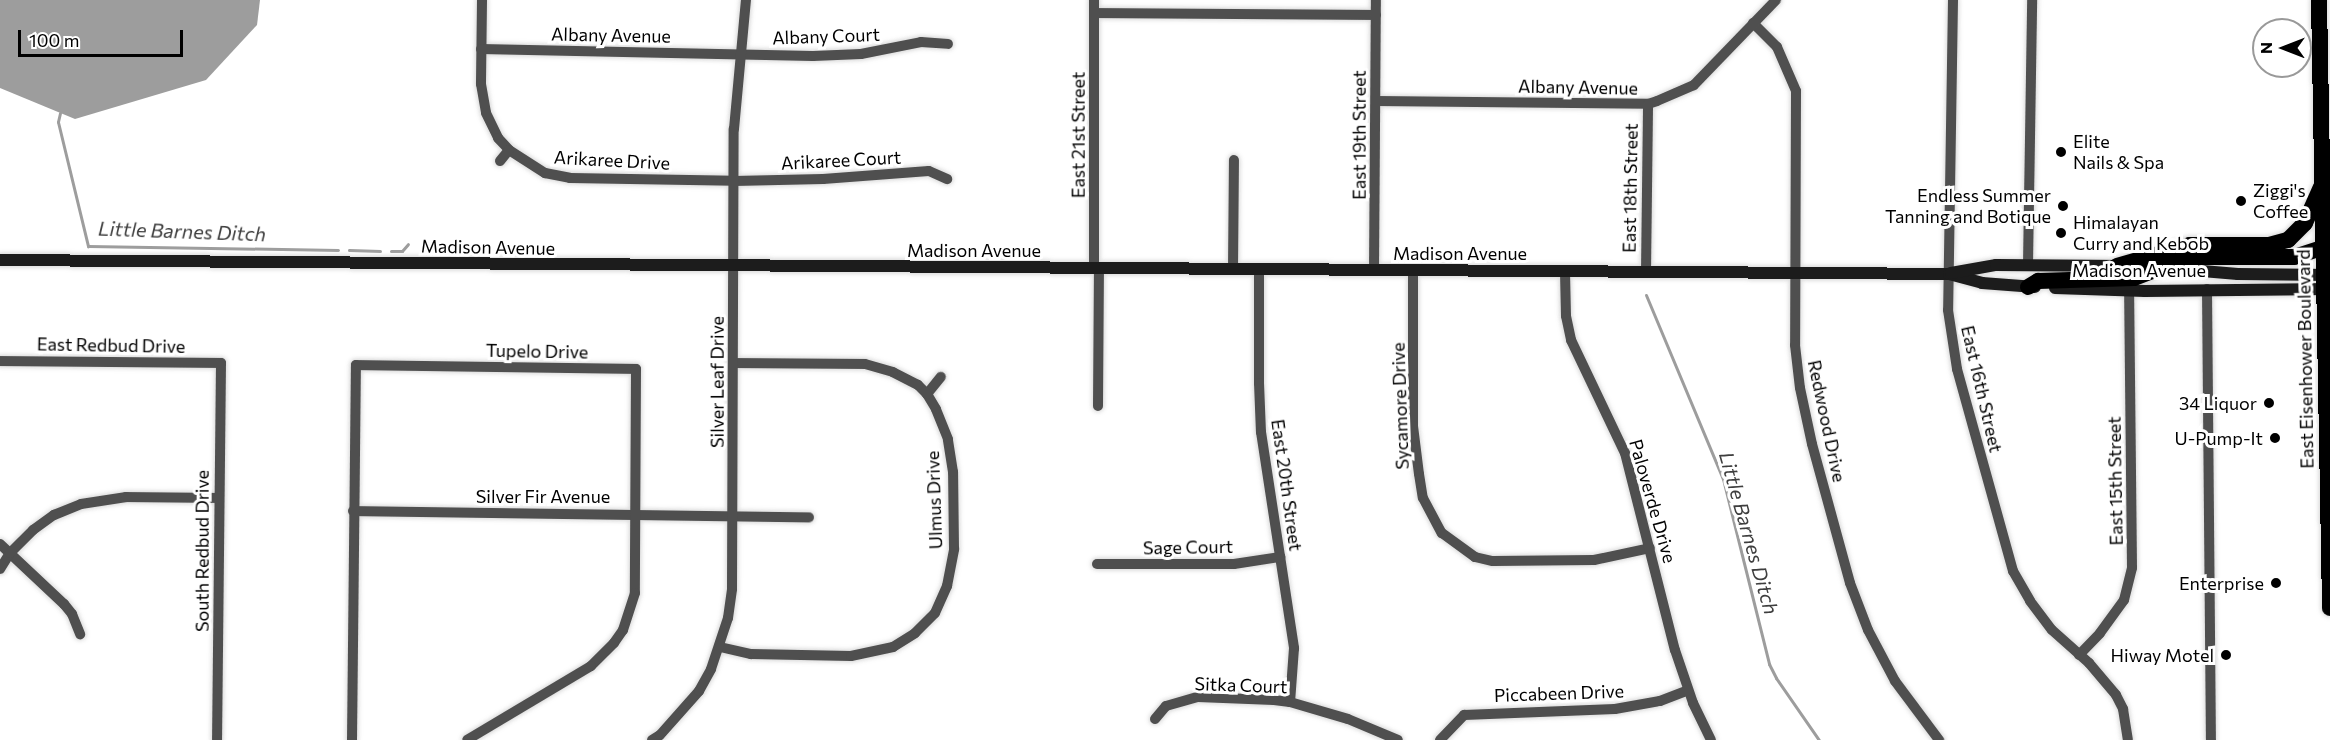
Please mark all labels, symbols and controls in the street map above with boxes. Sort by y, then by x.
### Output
scale bar [21,18,186,56]
north arrow [2252,18,2312,78]
street label: Albany Avenue [551,23,671,47]
street label: Albany Court [772,23,880,49]
text: 100 m [29,29,79,51]
text: N [2256,42,2275,54]
street label: East 19th Street [1348,70,1370,200]
street label: East 21st Street [1067,72,1089,198]
street label: Albany Avenue [1518,75,1638,99]
street label: East 18th Street [1618,123,1642,253]
place label: Elite Nails & Spa [2073,131,2164,174]
marker: Elite Nails & Spa [2054,145,2068,159]
street label: Arikaree Drive [553,146,671,174]
street label: Arikaree Court [780,146,902,174]
place label: Ziggi's Coffee [2253,180,2308,222]
place label: Endless Summer Tanning and Botique [1885,185,2051,228]
marker: Ziggi's Coffee [2234,194,2248,208]
marker: Endless Summer Tanning and Botique [2056,199,2070,213]
place label: Himalayan Curry and Kebob [2073,212,2209,254]
water label: Little Barnes Ditch [98,216,266,246]
marker: Himalayan Curry and Kebob [2054,226,2068,240]
street label: Madison Avenue [421,235,555,259]
street label: Madison Avenue [907,239,1041,261]
street label: Madison Avenue [1393,242,1527,264]
street label: East Eisenhower Boulevard [2292,249,2318,469]
street label: Madison Avenue [2072,259,2206,281]
street label: Silver Leaf Drive [706,316,728,448]
street label: East 16th Street [1957,323,2007,455]
street label: East Redbud Drive [37,333,185,357]
street label: Tupelo Drive [486,339,588,363]
street label: Sycamore Drive [1387,342,1413,470]
street label: Redwood Drive [1804,358,1850,484]
place label: 34 Liquor [2179,392,2257,414]
marker: 34 Liquor [2262,396,2276,410]
street label: East 15th Street [2103,416,2127,546]
street label: East 20th Street [1267,418,1307,552]
place label: U-Pump-It [2175,427,2263,449]
marker: U-Pump-It [2268,431,2282,445]
street label: Paloverde Drive [1625,437,1681,565]
water label: Little Barnes Ditch [1714,449,1784,617]
street label: Ulmus Drive [921,450,947,550]
street label: South Redbud Drive [191,470,213,632]
street label: Silver Fir Avenue [476,485,610,507]
street label: Sage Court [1143,535,1233,559]
place label: Enterprise [2179,572,2264,594]
marker: Enterprise [2269,576,2283,590]
place label: Hiway Motel [2111,644,2214,666]
marker: Hiway Motel [2219,648,2233,662]
street label: Sitka Court [1194,673,1288,697]
street label: Piccabeen Drive [1494,680,1624,706]

